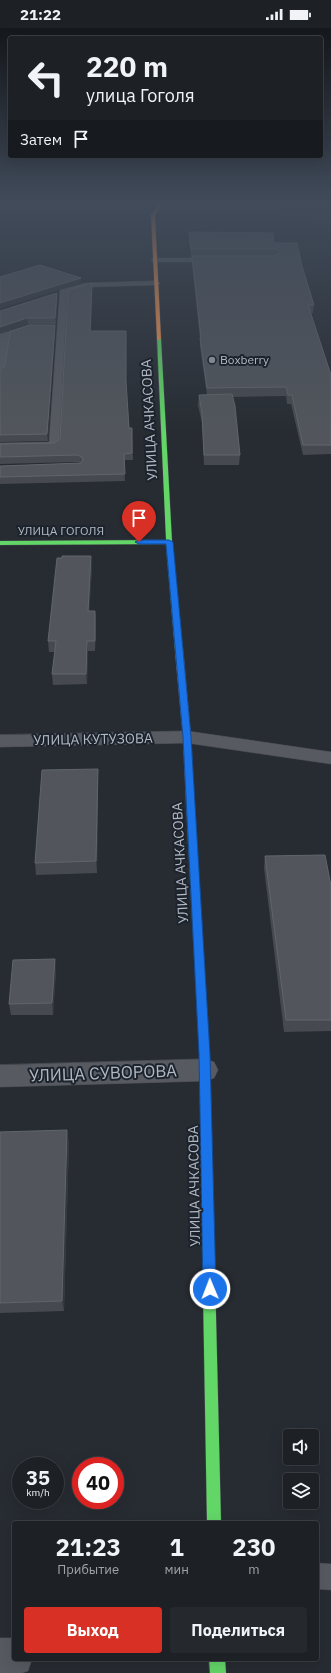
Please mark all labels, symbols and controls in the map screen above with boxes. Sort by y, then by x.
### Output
text: 21:22 [20,5,61,24]
text: 220 m [86,48,168,85]
icon: left [20,52,72,104]
text: улица Гоголя [86,84,195,107]
icon: arrive [70,128,92,150]
text: Затем [20,130,62,149]
place label: Boxberry [220,352,269,367]
marker: Boxberry [207,355,217,365]
street label: УЛИЦА АЧКАСОВА [137,359,161,481]
pin [122,501,156,542]
icon: arrive [128,507,150,529]
street label: УЛИЦА ГОГОЛЯ [18,523,104,538]
street label: УЛИЦА КУТУЗОВА [33,729,153,749]
street label: УЛИЦА АЧКАСОВА [168,802,192,924]
street label: УЛИЦА СУВОРОВА [29,1059,178,1087]
street label: УЛИЦА АЧКАСОВА [184,1125,204,1247]
position arrow [189,1268,231,1310]
map controls [283,1429,319,1509]
button: sound [283,1429,319,1465]
speed limit sign: 40 [72,1457,124,1509]
text: 35 [26,1464,50,1491]
button: layers [283,1473,319,1509]
text: km/h [26,1486,50,1499]
text: 21:23 [55,1531,121,1563]
text: 1 [169,1531,184,1563]
text: 230 [232,1531,275,1563]
text: Прибытие [57,1561,119,1578]
text: мин [164,1561,189,1578]
text: m [248,1561,260,1578]
button: Выход [24,1607,162,1653]
button: Поделиться [170,1607,307,1653]

